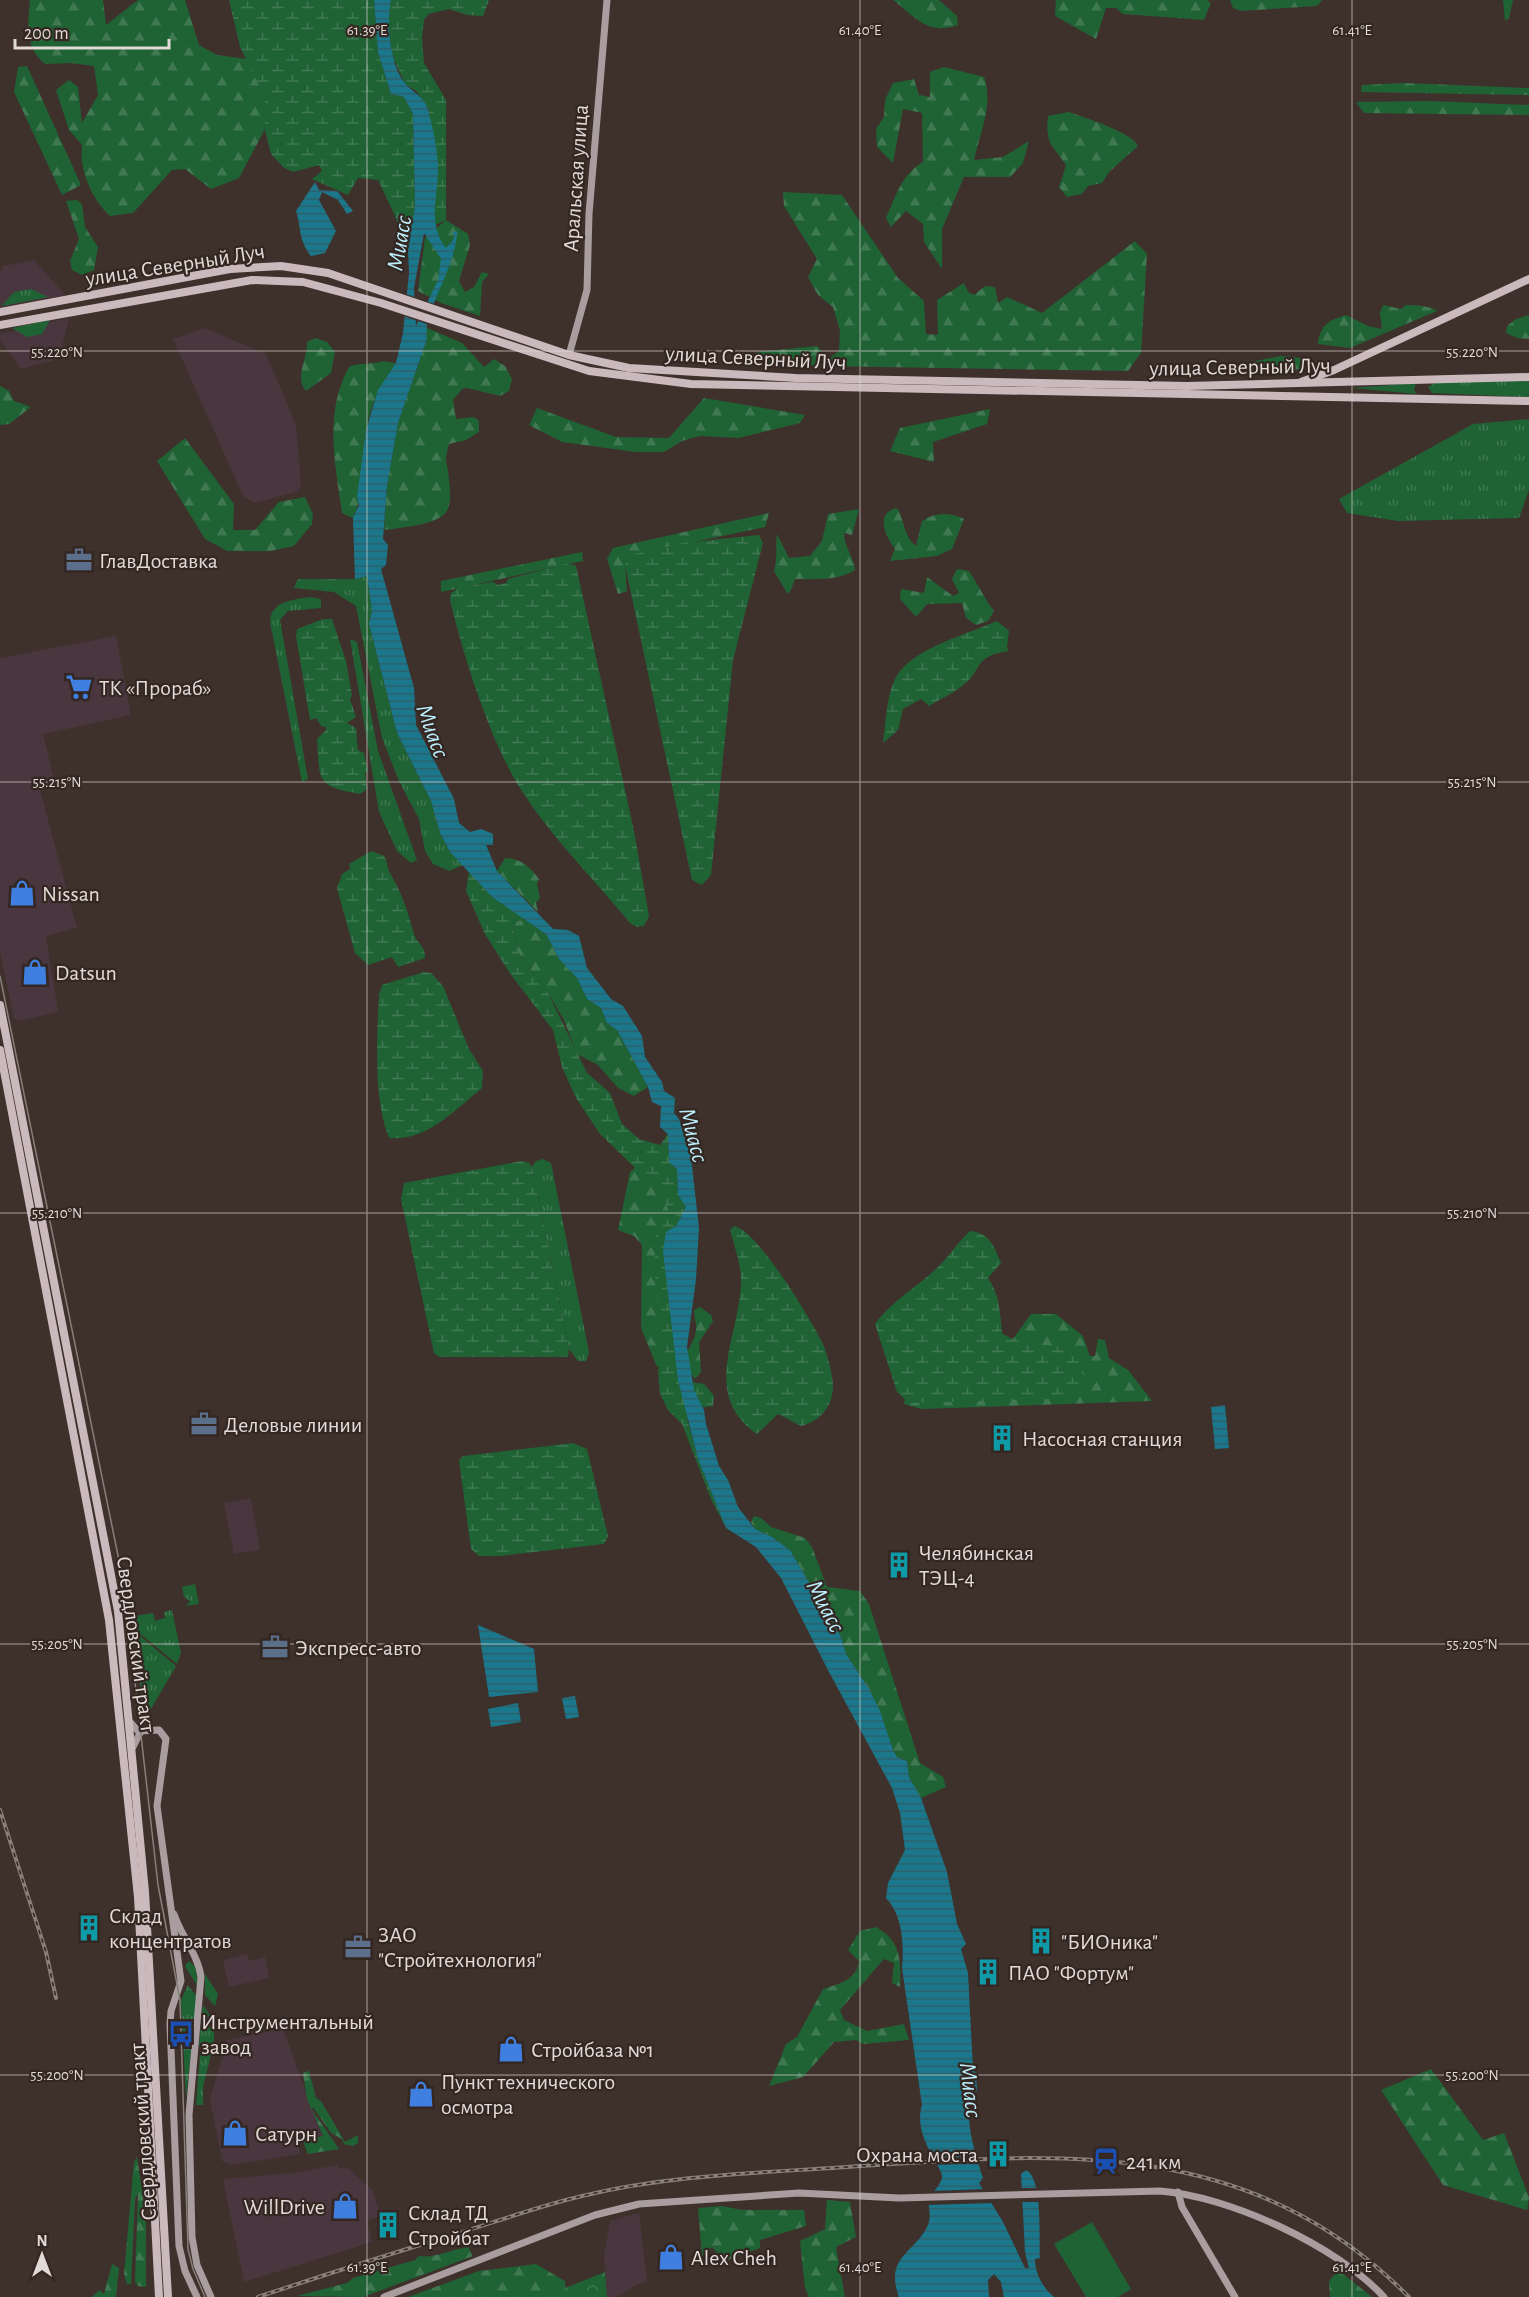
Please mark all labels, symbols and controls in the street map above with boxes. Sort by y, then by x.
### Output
scale bar [15,12,170,50]
text: 61.39°E [347,23,387,38]
text: 61.40°E [839,23,881,38]
text: 61.41°E [1332,23,1372,38]
text: 200 m [24,25,69,43]
street label: Аральская улица [560,104,592,252]
water label: Миасс [383,213,417,273]
street label: улица Северный Луч [83,240,267,290]
street label: улица Северный Луч [664,342,847,374]
text: 55.220°N [31,345,83,360]
text: 55.220°N [1446,345,1498,360]
street label: улица Северный Луч [1148,354,1331,380]
office icon: ГлавДоставка [64,545,94,575]
place label: ГлавДоставка [99,550,218,572]
supermarket icon: ТК «Прораб» [64,672,94,702]
place label: ТК «Прораб» [99,677,212,699]
water label: Миасс [411,701,453,762]
text: 55.215°N [33,775,81,790]
text: 55.215°N [1448,775,1496,790]
shop icon: Nissan [7,878,37,908]
place label: Nissan [42,883,100,905]
shop icon: Datsun [20,957,50,987]
place label: Datsun [55,962,117,984]
water label: Миасс [674,1105,712,1166]
text: 55.210°N [32,1206,82,1221]
text: 55.210°N [1447,1206,1497,1221]
office icon: Деловые линии [189,1409,219,1439]
place label: Деловые линии [224,1414,362,1436]
building icon: Насосная станция [987,1423,1017,1453]
place label: Насосная станция [1022,1428,1183,1450]
place label: Челябинская ТЭЦ-4 [919,1542,1034,1589]
building icon: Челябинская ТЭЦ-4 [884,1550,914,1580]
street label: Свердловский тракт [113,1555,159,1735]
water label: Миасс [801,1576,849,1637]
office icon: Экспресс-авто [260,1632,290,1662]
text: 55.205°N [31,1637,83,1652]
place label: Экспресс-авто [295,1637,421,1659]
text: 55.205°N [1446,1637,1498,1652]
place label: Склад концентратов [109,1905,231,1952]
building icon: Склад концентратов [74,1913,104,1943]
place label: ЗАО "Стройтехнология" [378,1924,542,1971]
building icon: "БИОника" [1026,1926,1056,1956]
place label: "БИОника" [1061,1931,1158,1953]
office icon: ЗАО "Стройтехнология" [343,1932,373,1962]
building icon: ПАО "Фортум" [973,1957,1003,1987]
place label: ПАО "Фортум" [1008,1962,1134,1984]
place label: Инструментальный завод [201,2011,374,2058]
bus stop icon: Инструментальный завод [166,2019,196,2049]
shop icon: Стройбаза №1 [496,2034,526,2064]
place label: Стройбаза №1 [531,2039,654,2061]
street label: Свердловский тракт [126,2041,160,2221]
water label: Миасс [955,2061,985,2120]
text: 55.200°N [30,2068,84,2083]
text: 55.200°N [1445,2068,1499,2083]
place label: Пункт технического осмотра [441,2071,615,2118]
shop icon: Пункт технического осмотра [406,2079,436,2109]
shop icon: Сатурн [220,2118,250,2148]
place label: Сатурн [255,2123,317,2145]
building icon: Охрана моста [983,2139,1013,2169]
place label: Охрана моста [856,2144,978,2166]
station icon: 241 км [1091,2146,1121,2176]
place label: 241 км [1126,2151,1181,2173]
shop icon: WillDrive [330,2191,360,2221]
place label: WillDrive [243,2196,325,2218]
place label: Склад ТД Стройбат [408,2202,491,2249]
building icon: Склад ТД Стройбат [373,2210,403,2240]
north arrow [12,2225,72,2285]
text: N [36,2233,48,2249]
shop icon: Alex Cheh [656,2242,686,2272]
place label: Alex Cheh [691,2247,777,2269]
text: 61.39°E [347,2260,387,2275]
text: 61.40°E [839,2260,881,2275]
text: 61.41°E [1332,2260,1372,2275]

